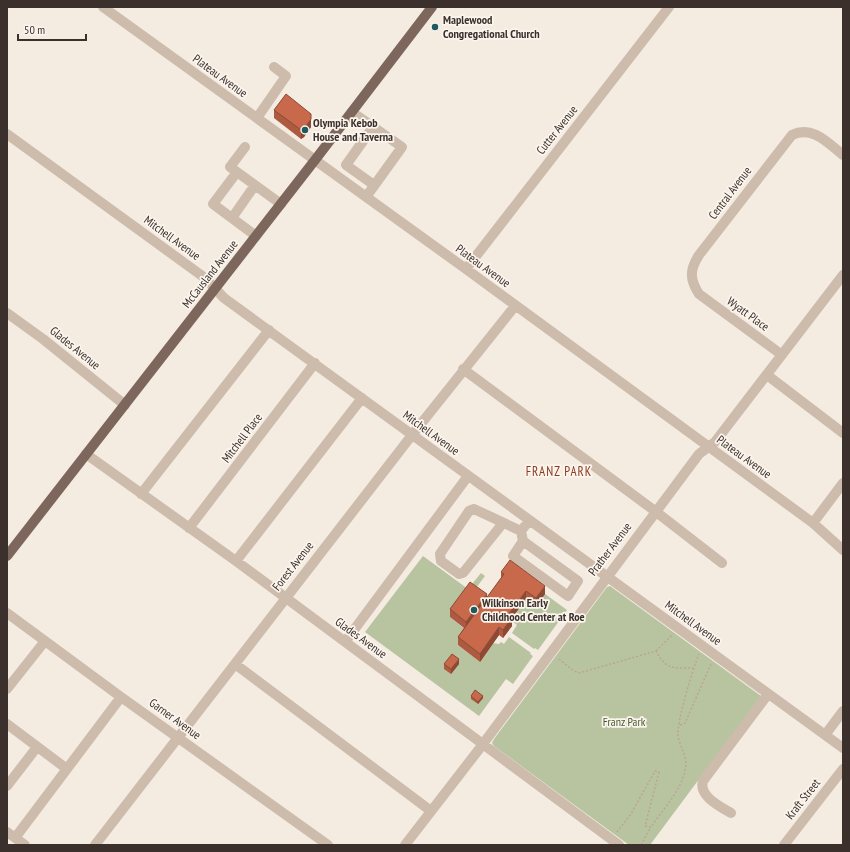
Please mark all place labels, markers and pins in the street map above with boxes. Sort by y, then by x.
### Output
place label: Maplewood Congregational Church [443,12,540,41]
marker: Maplewood Congregational Church [430,22,440,32]
place label: Olympia Kebob House and Taverna [313,115,393,144]
marker: Olympia Kebob House and Taverna [300,125,310,135]
place label: Wilkinson Early Childhood Center at Roe [481,595,585,624]
marker: Wilkinson Early Childhood Center at Roe [469,605,479,615]

